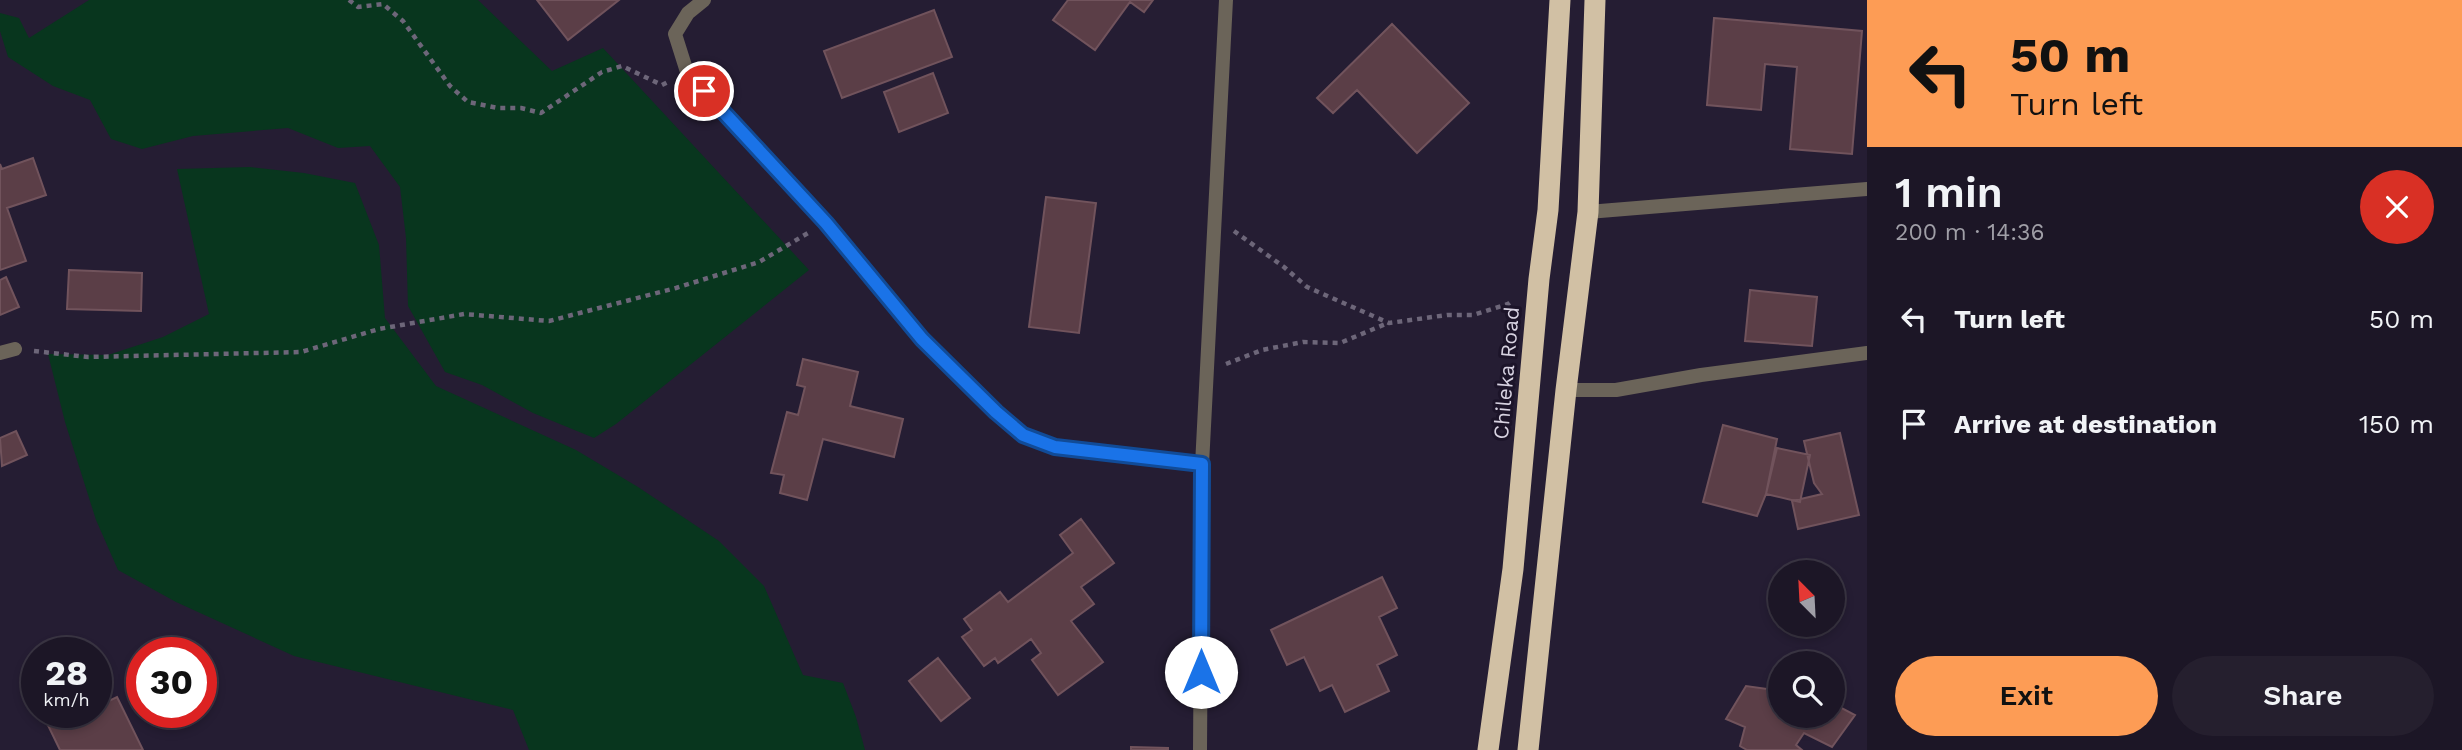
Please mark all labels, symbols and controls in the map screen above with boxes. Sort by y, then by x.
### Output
text: 50 m [2010,26,2130,84]
icon: left [1895,28,1986,119]
pin [674,61,734,121]
icon: arrive [685,72,723,110]
text: Turn left [2010,85,2143,123]
text: 1 min [1895,168,2003,217]
button: close [2360,170,2434,244]
text: 200 m · 14:36 [1895,219,2044,246]
icon: left [1895,300,1933,338]
text: Turn left [1954,304,2065,334]
text: 50 m [2369,304,2434,334]
street label: Chileka Road [1488,306,1524,440]
icon: arrive [1895,405,1933,443]
text: Arrive at destination [1954,409,2217,439]
text: 150 m [2359,409,2434,439]
north arrow [1768,560,1844,637]
map controls [1768,560,1845,728]
position arrow [1164,635,1238,709]
speed limit sign: 30 [126,637,217,728]
button: search [1768,651,1845,728]
text: 28 [45,652,88,694]
button: Exit [1895,656,2158,736]
button: Share [2172,656,2434,736]
text: km/h [43,689,90,710]

